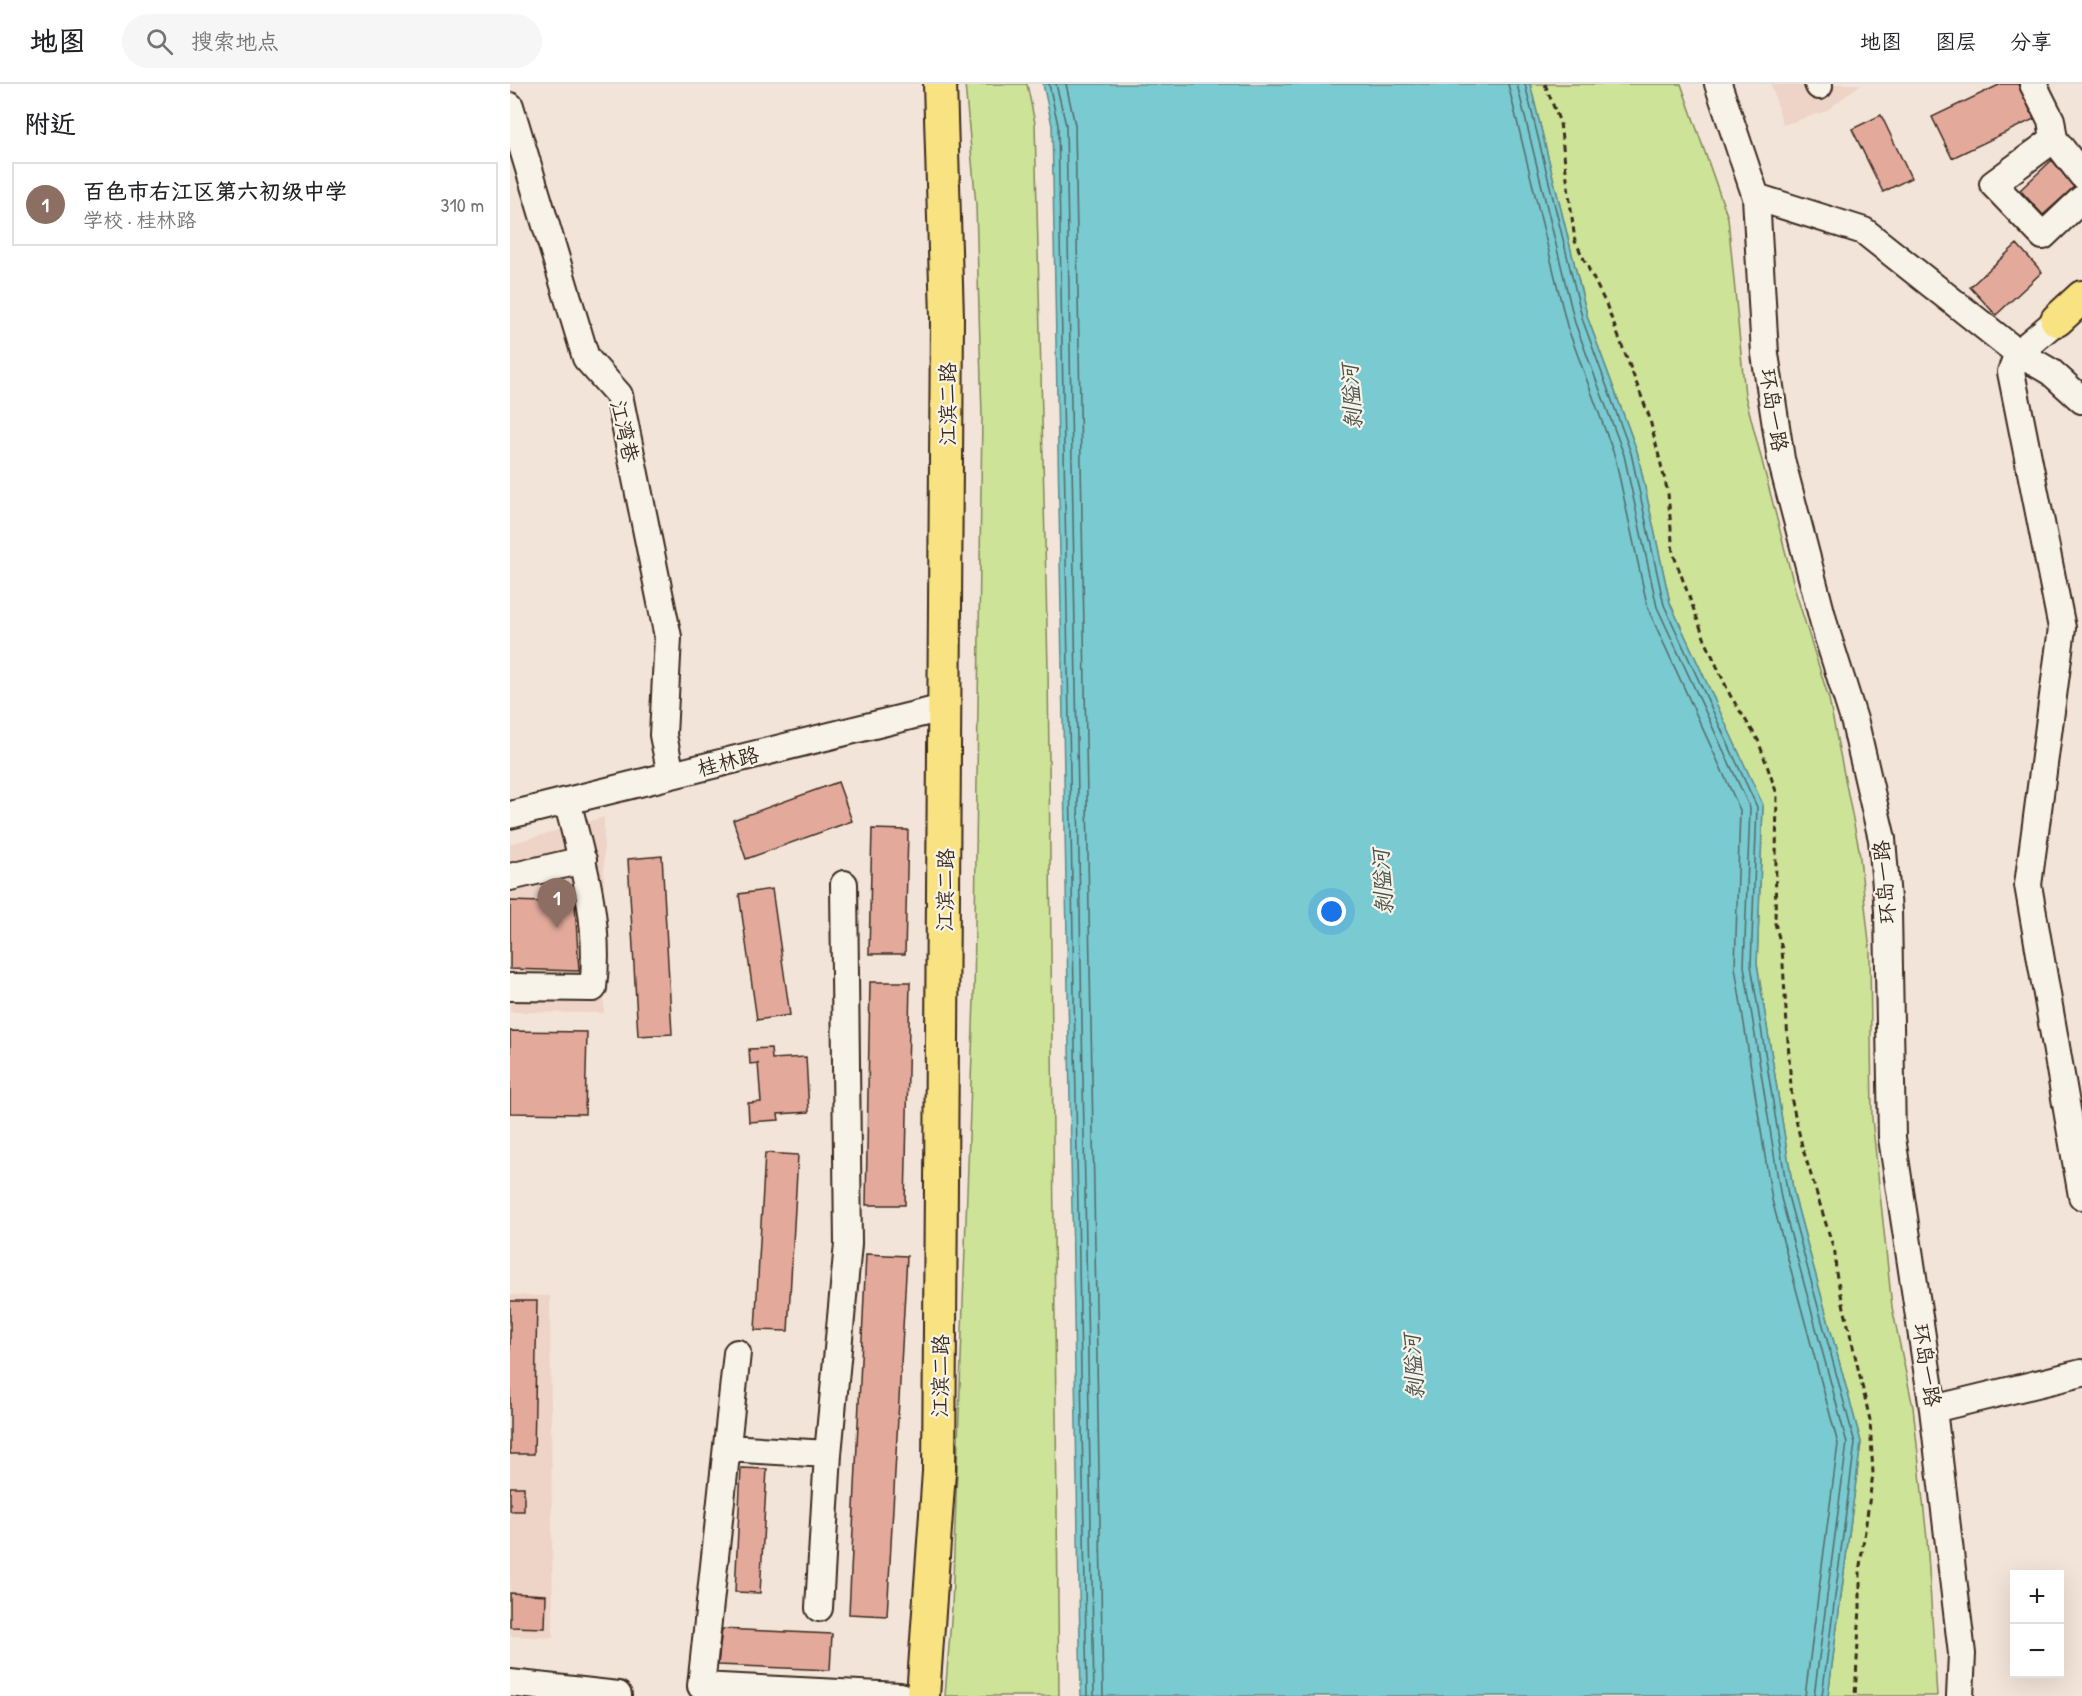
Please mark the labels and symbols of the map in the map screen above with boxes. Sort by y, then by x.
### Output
water label: 剥隘河 [1334,360,1368,431]
street label: 江滨二路 [933,362,962,446]
street label: 环岛一路 [1753,366,1795,454]
street label: 江湾巷 [604,397,646,465]
street label: 桂林路 [694,739,762,783]
street label: 环岛一路 [1866,839,1902,925]
water label: 剥隘河 [1365,845,1399,916]
street label: 江滨二路 [930,848,960,932]
pin: 1 [538,878,576,928]
your location [1317,897,1346,926]
street label: 环岛一路 [1906,1321,1948,1409]
water label: 剥隘河 [1396,1330,1430,1401]
street label: 江滨二路 [925,1334,955,1418]

